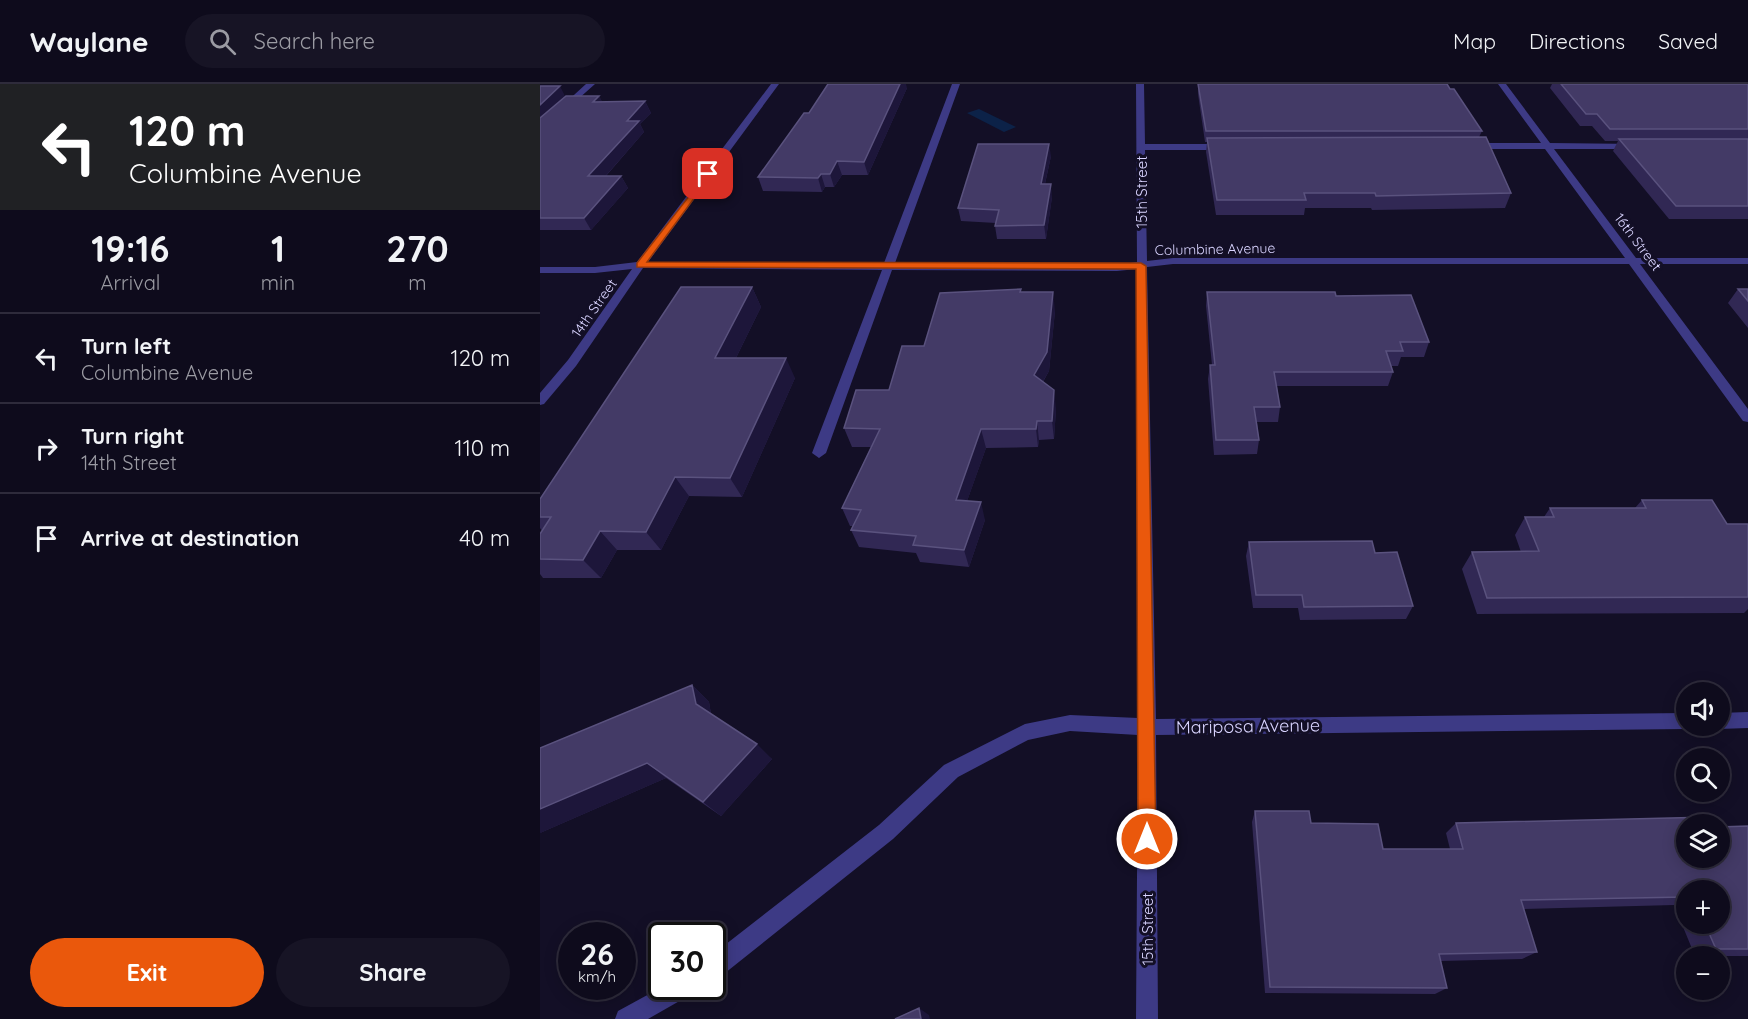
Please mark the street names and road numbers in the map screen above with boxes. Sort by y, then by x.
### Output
street label: 15th Street [1132,156,1151,228]
street label: 16th Street [1611,210,1666,275]
street label: Columbine Avenue [1155,239,1276,259]
street label: 14th Street [567,275,621,341]
street label: Mariposa Avenue [1176,713,1320,739]
street label: 15th Street [1138,893,1157,965]

